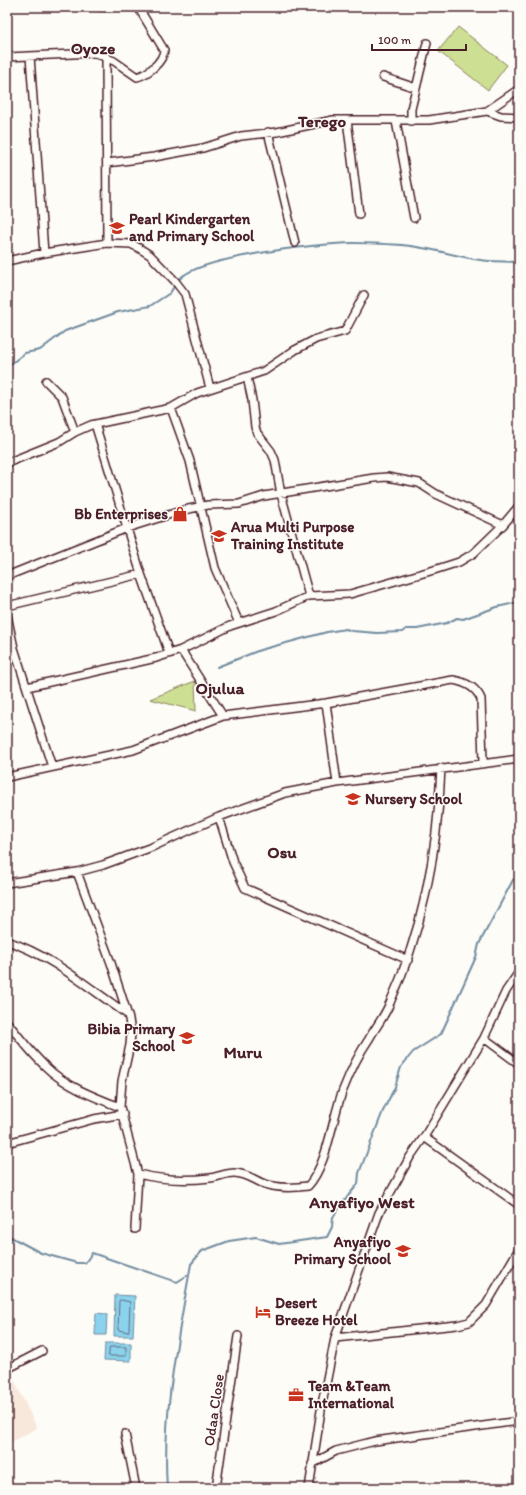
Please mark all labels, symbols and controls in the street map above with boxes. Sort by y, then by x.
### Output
scale bar [372,26,466,52]
text: 100 m [378,33,411,47]
district label: Oyoze [71,38,115,59]
district label: Terego [297,111,346,132]
place label: Pearl Kindergarten and Primary School [129,210,255,246]
school or university icon: Pearl Kindergarten and Primary School [108,219,126,237]
place label: Bb Enterprises [74,505,168,524]
shop icon: Bb Enterprises [171,505,189,523]
place label: Arua Multi Purpose Training Institute [230,518,354,554]
school or university icon: Arua Multi Purpose Training Institute [210,527,228,545]
district label: Ojulua [196,678,245,699]
school or university icon: Nursery School [344,790,362,808]
place label: Nursery School [365,790,463,809]
district label: Osu [267,842,297,862]
place label: Bibia Primary School [88,1020,176,1055]
school or university icon: Bibia Primary School [178,1029,196,1047]
district label: Muru [224,1042,263,1062]
district label: Anyafiyo West [308,1192,415,1213]
place label: Anyafiyo Primary School [294,1233,392,1269]
school or university icon: Anyafiyo Primary School [394,1242,412,1260]
place label: Desert Breeze Hotel [275,1294,358,1329]
hotel icon: Desert Breeze Hotel [254,1303,272,1321]
street label: Odaa Close [200,1373,228,1447]
place label: Team &Team International [307,1377,395,1412]
office icon: Team &Team International [287,1386,305,1404]

